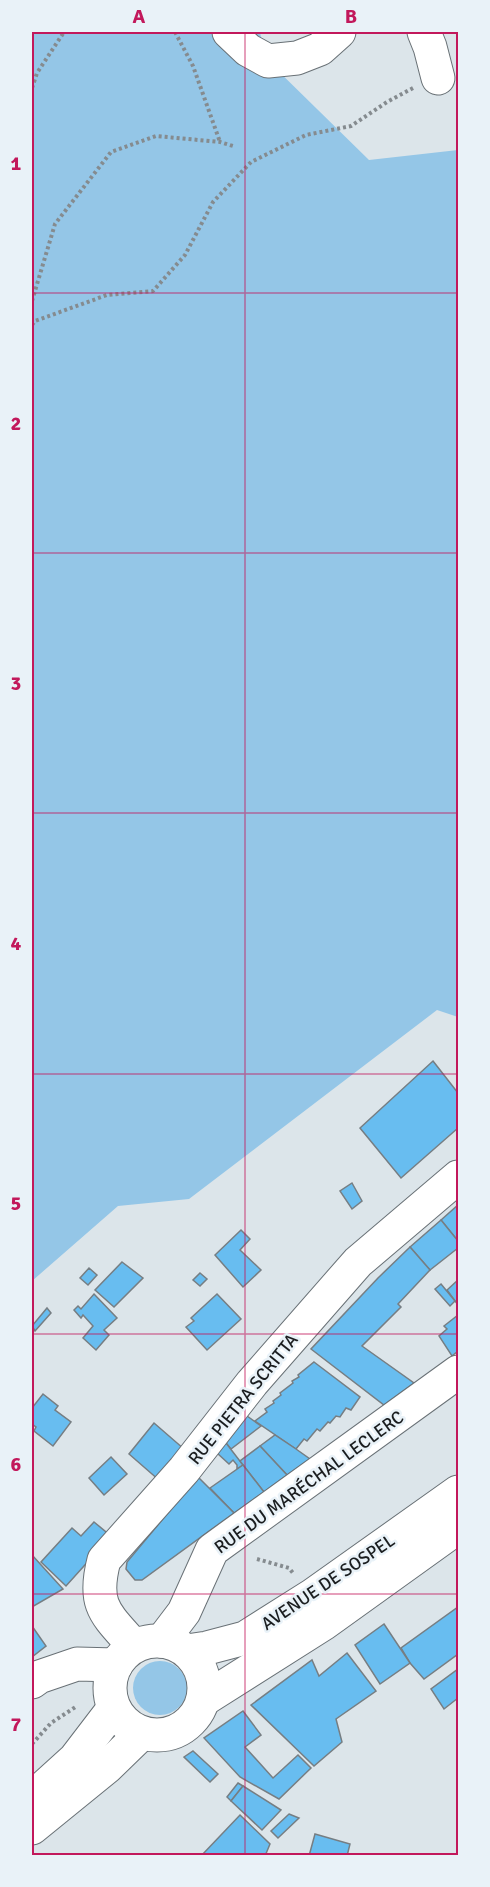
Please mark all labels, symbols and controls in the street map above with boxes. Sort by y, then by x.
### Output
text: A [133,4,146,29]
text: B [345,4,357,29]
text: 1 [11,151,22,176]
text: 2 [11,411,21,436]
text: 3 [11,671,21,696]
text: 4 [11,931,22,956]
text: 5 [11,1191,21,1216]
street label: RUE PIETRA SCRITTA [183,1329,303,1469]
street label: RUE DU MARÉCHAL LECLERC [210,1406,408,1558]
text: 6 [11,1452,22,1477]
street label: AVENUE DE SOSPEL [257,1529,399,1635]
text: 7 [11,1712,22,1737]

